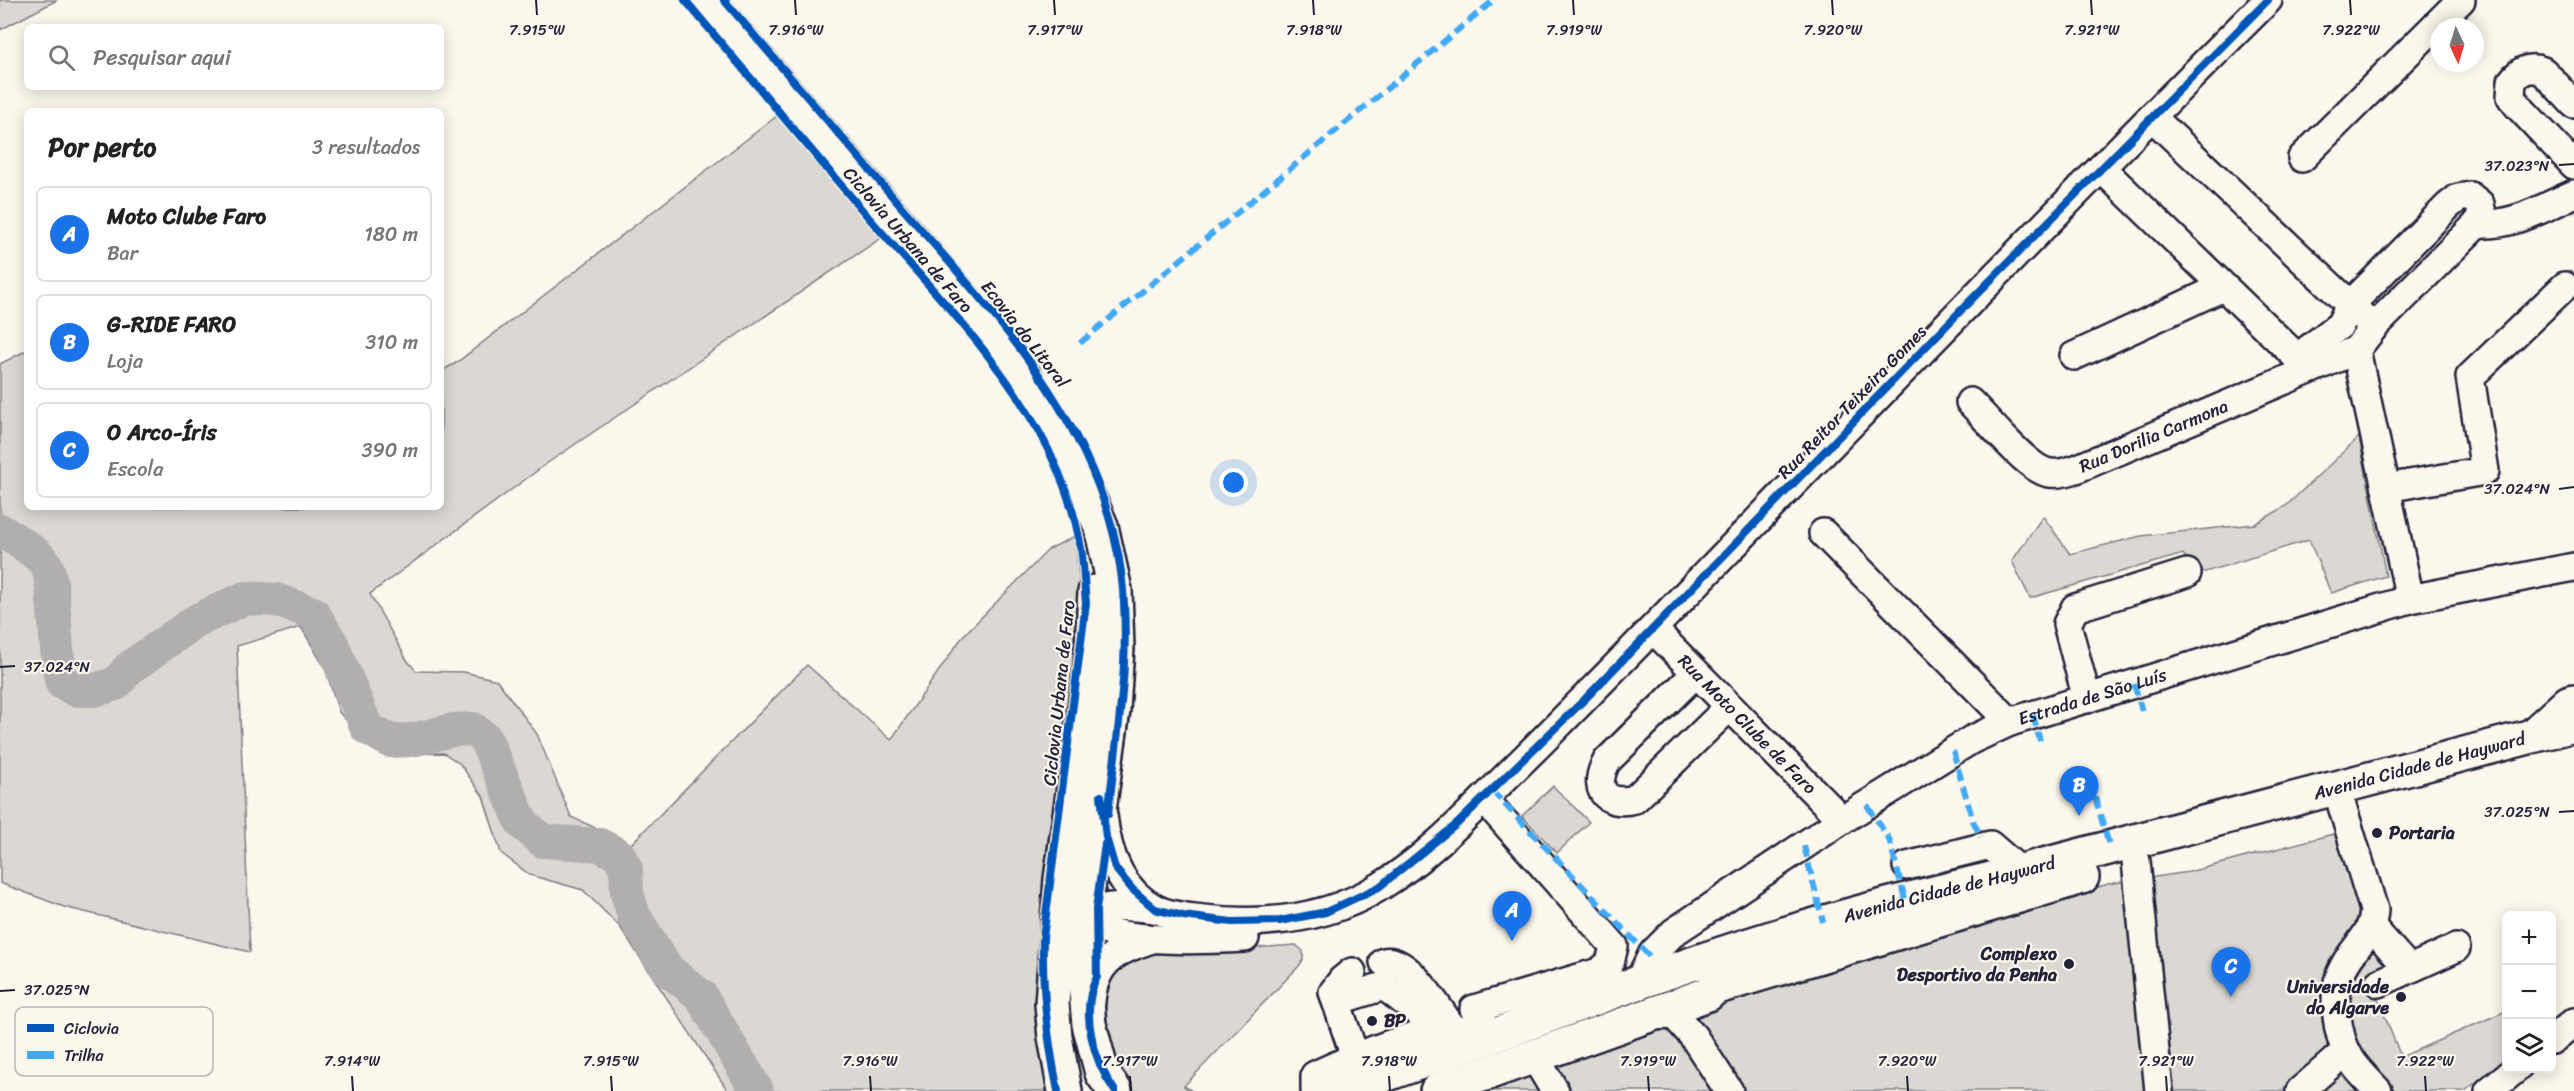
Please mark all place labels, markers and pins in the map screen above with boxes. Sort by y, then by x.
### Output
pin: B [2060,766,2098,816]
place label: Portaria [2389,817,2455,849]
marker: Portaria [2370,826,2384,840]
pin: A [1492,892,1532,941]
place label: Complexo Desportivo da Penha [1897,938,2057,991]
pin: C [2212,948,2250,997]
marker: Complexo Desportivo da Penha [2062,957,2076,971]
place label: Universidade do Algarve [2287,971,2390,1024]
marker: Universidade do Algarve [2394,990,2408,1004]
place label: BP [1384,1005,1406,1037]
marker: BP [1365,1014,1379,1028]

